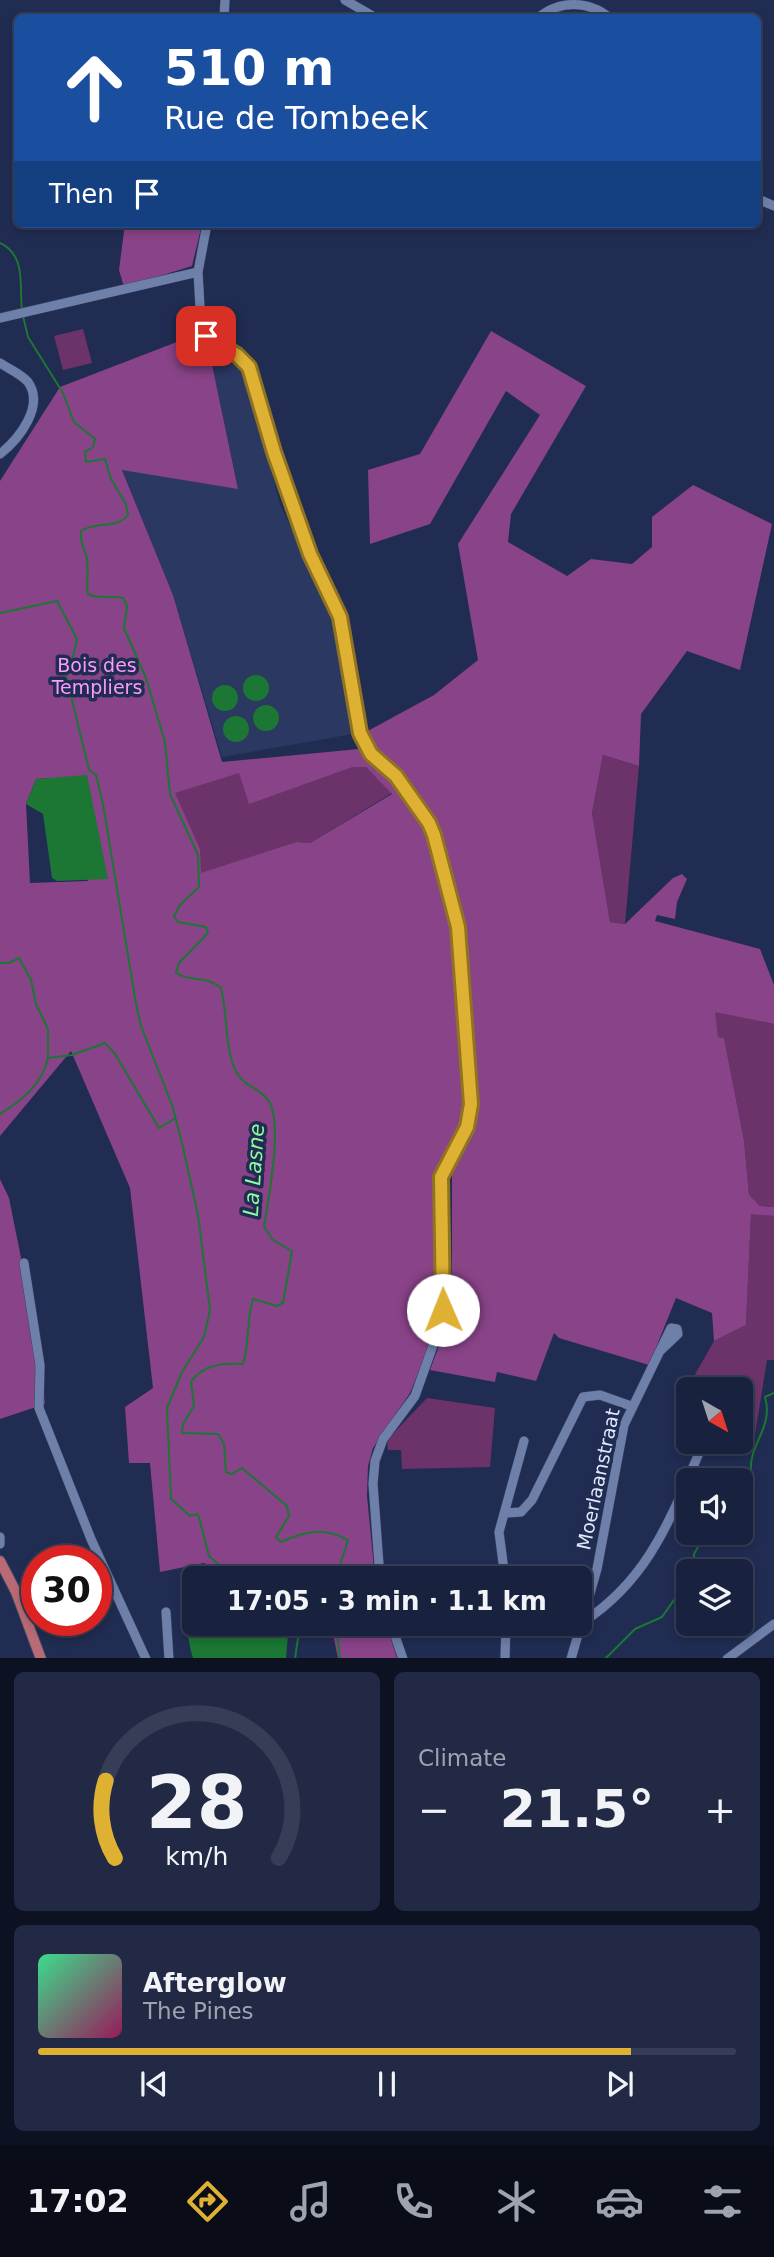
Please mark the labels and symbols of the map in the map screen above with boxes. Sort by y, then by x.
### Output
pin [176,306,236,366]
park label: Bois des Templiers [51,654,142,698]
water label: La Lasne [239,1123,269,1217]
position arrow [406,1273,480,1347]
north arrow [676,1377,752,1454]
street label: Moerlaanstraat [572,1406,624,1552]
speed limit sign: 30 [21,1545,112,1636]

